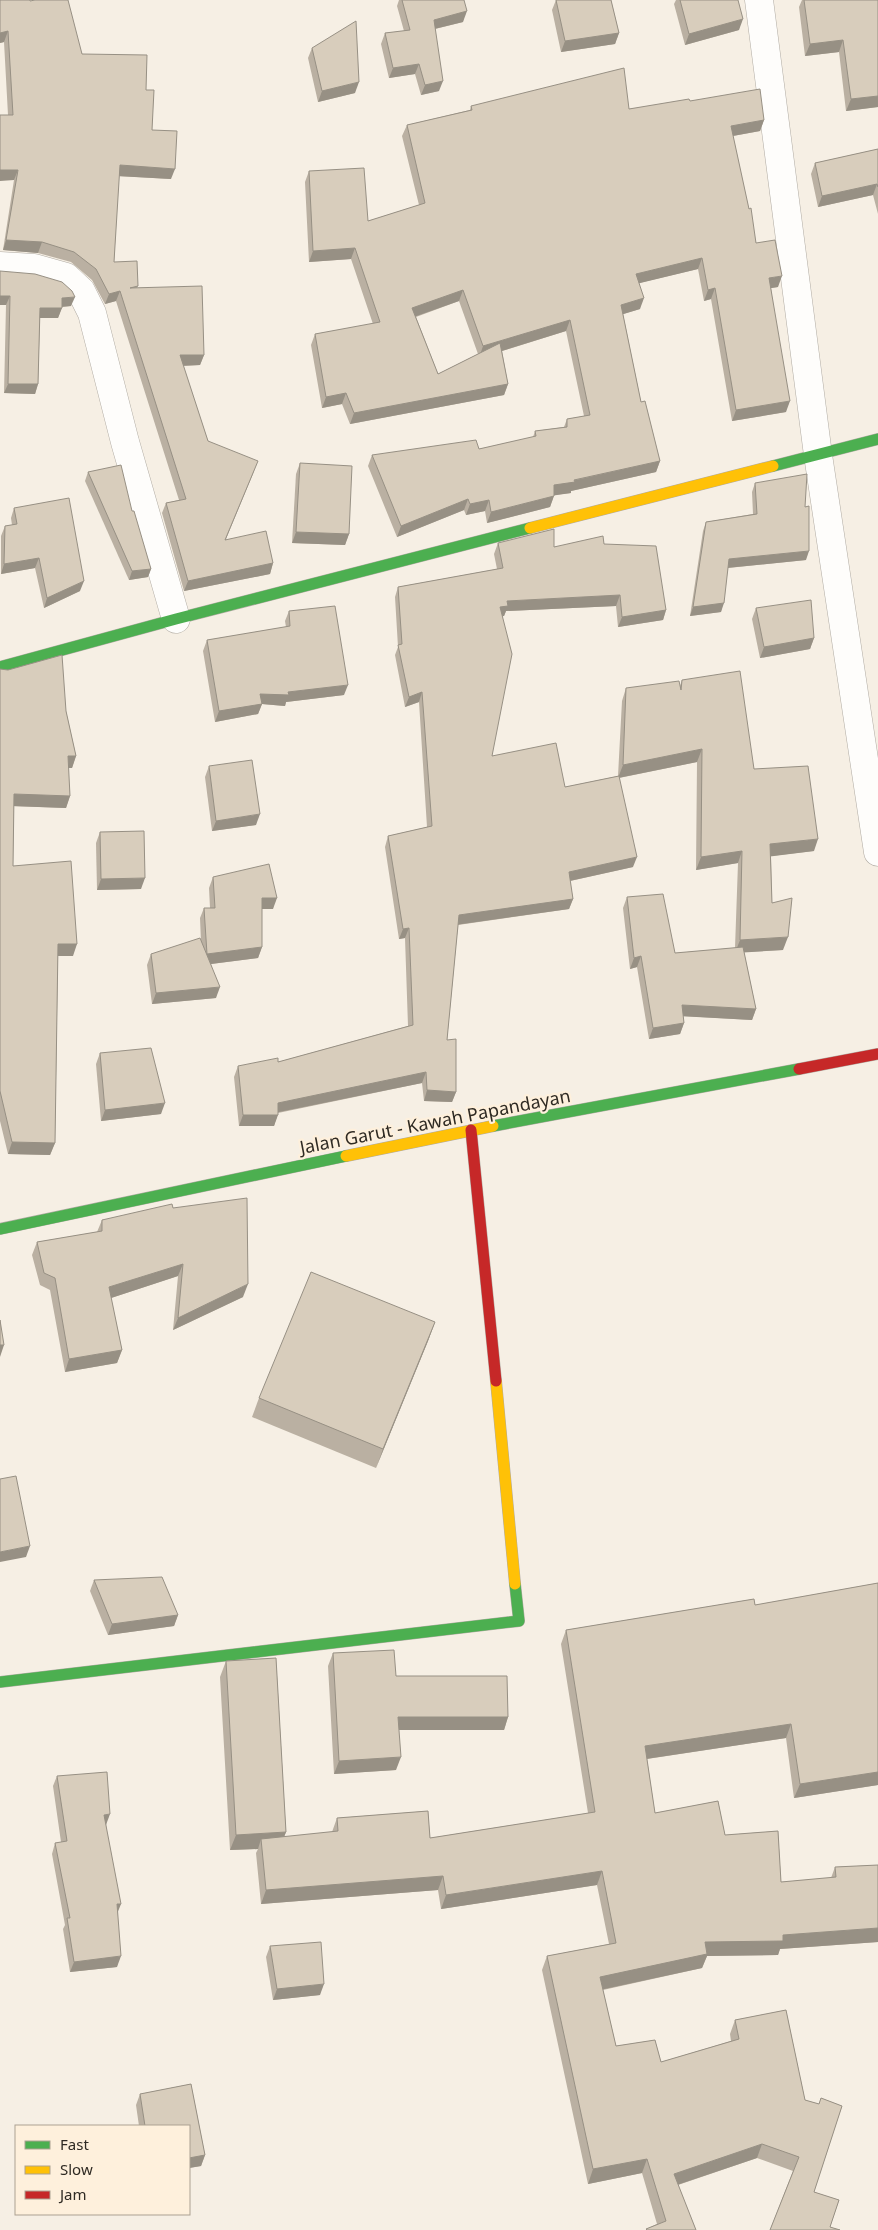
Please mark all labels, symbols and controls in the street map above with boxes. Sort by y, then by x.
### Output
street label: Jalan Garut - Kawah Papandayan [296,1083,572,1159]
legend [15,2125,190,2215]
text: Fast [60,2134,89,2154]
text: Slow [60,2159,93,2179]
text: Jam [58,2184,87,2204]

